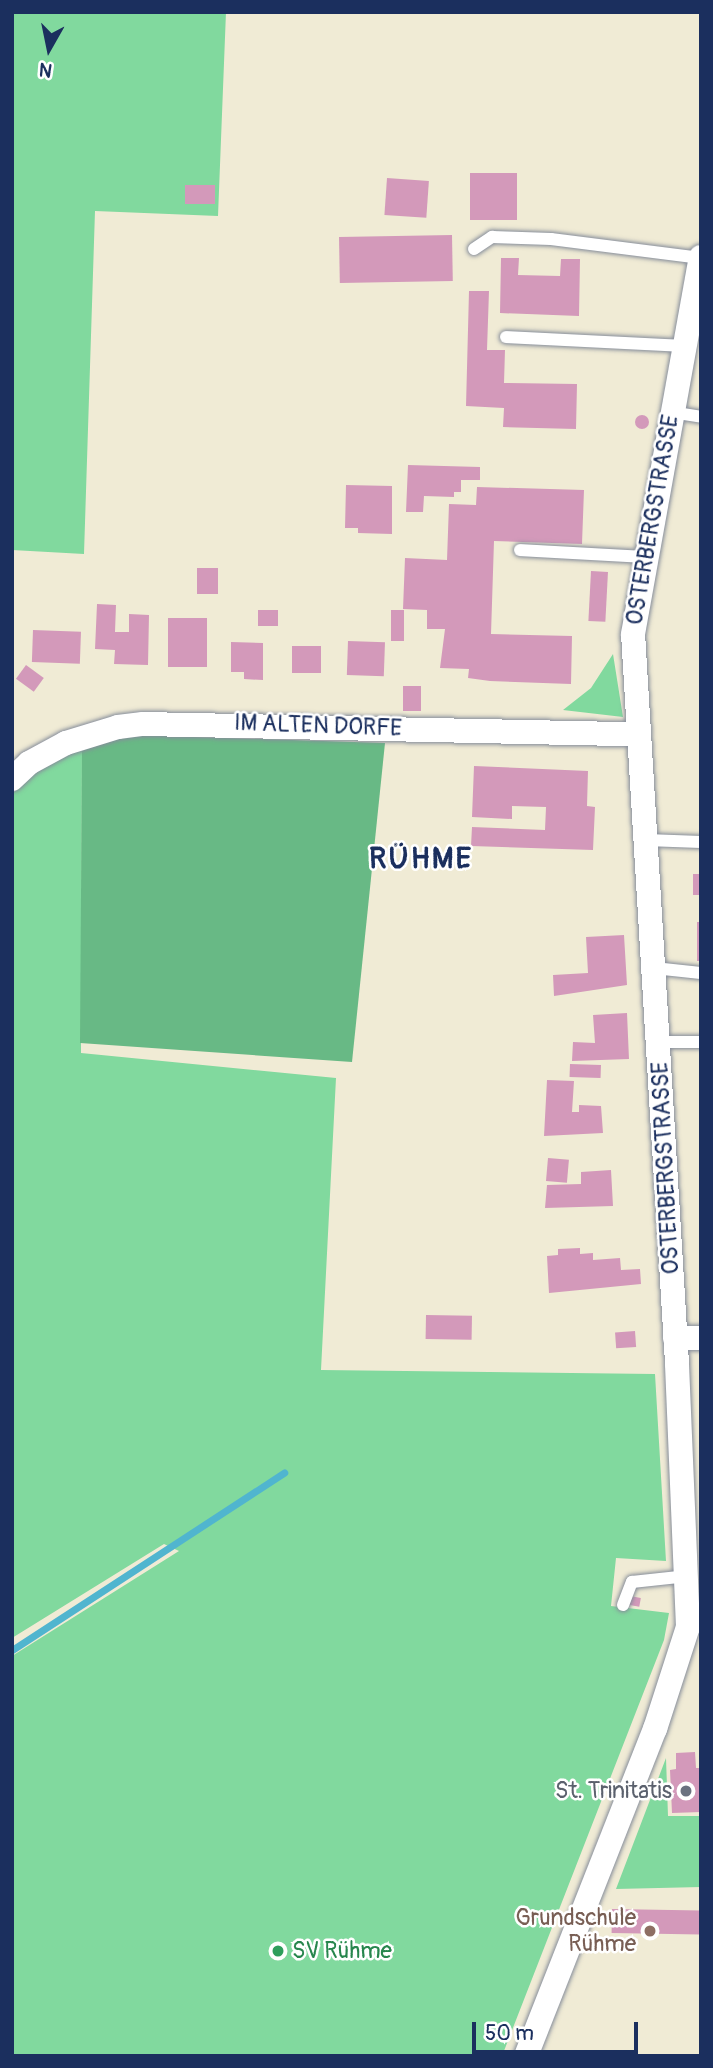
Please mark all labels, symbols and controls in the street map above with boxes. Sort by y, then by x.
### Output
north arrow [14,14,84,84]
text: N [37,57,54,83]
street label: OSTERBERGSTRASSE [621,413,685,627]
street label: IM ALTEN DORFE [234,709,402,743]
district label: RÜHME [370,841,472,877]
street label: OSTERBERGSTRASSE [647,1061,685,1275]
place label: St. Trinitatis [555,1777,672,1805]
marker: St. Trinitatis [678,1783,694,1799]
place label: Grundschule Rühme [516,1904,636,1958]
marker: Grundschule Rühme [642,1923,658,1939]
place label: SV Rühme [292,1937,392,1965]
marker: SV Rühme [270,1943,286,1959]
scale bar [475,2008,641,2052]
text: 50 m [485,2020,534,2047]

